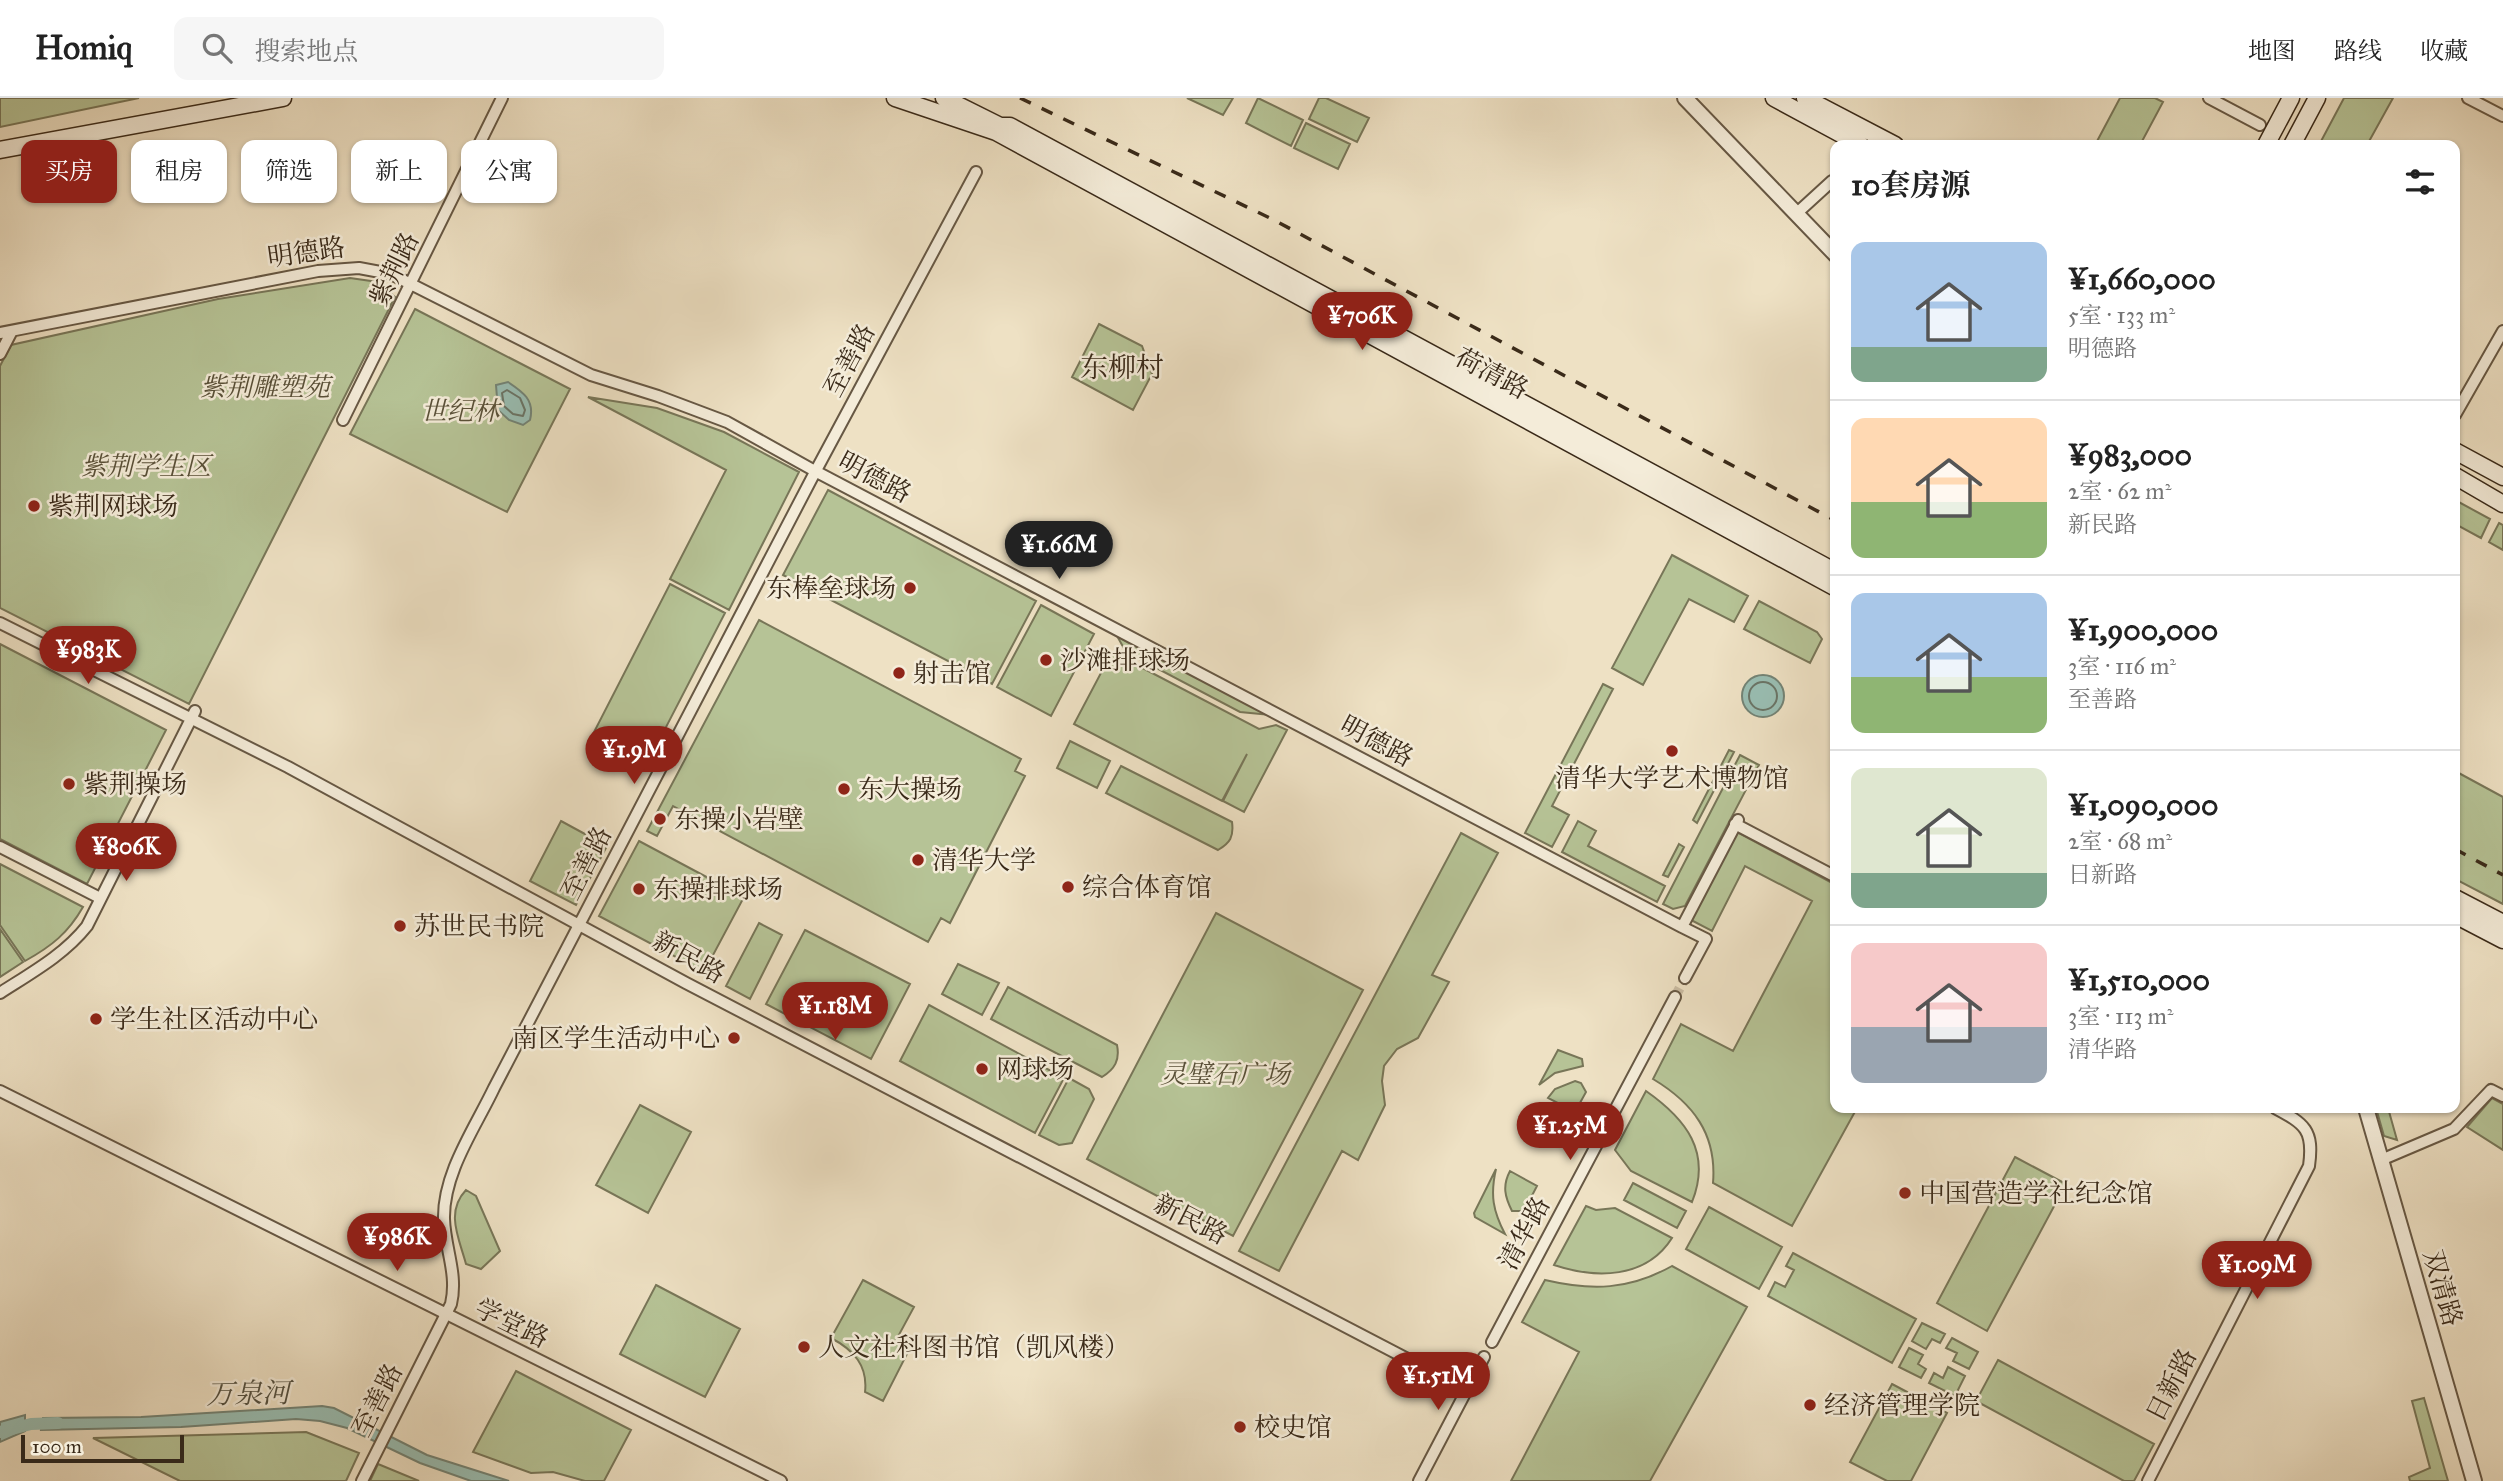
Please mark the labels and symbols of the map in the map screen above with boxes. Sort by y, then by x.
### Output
street label: 紫荆路 [363,227,425,311]
street label: 明德路 [265,231,347,273]
pin: ¥706K [1313,292,1411,352]
street label: 至善路 [817,318,881,402]
street label: 荷清路 [1450,341,1534,405]
district label: 东柳村 [1080,350,1164,385]
park label: 紫荆雕塑苑 [200,371,334,403]
park label: 世纪林 [421,395,503,427]
street label: 明德路 [833,445,917,509]
park label: 紫荆学生区 [81,450,214,482]
place label: 紫荆网球场 [48,490,178,522]
marker: 紫荆网球场 [26,498,42,514]
pin: ¥1.66M [1002,522,1116,581]
place label: 东棒垒球场 [766,572,896,604]
marker: 东棒垒球场 [902,580,918,596]
pin: ¥983K [39,626,137,686]
place label: 沙滩排球场 [1060,644,1190,676]
marker: 沙滩排球场 [1038,652,1054,668]
place label: 射击馆 [913,657,991,689]
marker: 射击馆 [891,665,907,681]
street label: 明德路 [1335,709,1419,773]
pin: ¥1.9M [585,726,683,786]
marker: 清华大学艺术博物馆 [1664,743,1680,759]
place label: 清华大学艺术博物馆 [1555,762,1789,794]
place label: 紫荆操场 [83,768,187,800]
place label: 东大操场 [858,773,962,805]
marker: 紫荆操场 [61,776,77,792]
marker: 东大操场 [836,781,852,797]
place label: 东操小岩壁 [674,803,804,835]
marker: 东操小岩壁 [652,811,668,827]
street label: 至善路 [554,821,618,905]
pin: ¥806K [77,824,175,883]
place label: 清华大学 [932,844,1036,876]
marker: 清华大学 [910,852,926,868]
place label: 综合体育馆 [1082,871,1212,903]
place label: 东操排球场 [653,873,783,905]
marker: 综合体育馆 [1060,879,1076,895]
marker: 东操排球场 [631,881,647,897]
place label: 苏世民书院 [414,910,544,942]
marker: 苏世民书院 [392,918,408,934]
street label: 新民路 [647,924,731,990]
pin: ¥1.18M [778,982,892,1042]
place label: 学生社区活动中心 [110,1003,318,1035]
marker: 学生社区活动中心 [88,1011,104,1027]
place label: 南区学生活动中心 [512,1022,720,1054]
marker: 南区学生活动中心 [726,1030,742,1046]
place label: 网球场 [996,1053,1074,1085]
park label: 灵璧石广场 [1160,1058,1292,1090]
marker: 网球场 [974,1061,990,1077]
pin: ¥1.25M [1513,1102,1627,1162]
place label: 中国营造学社纪念馆 [1919,1177,2153,1209]
marker: 中国营造学社纪念馆 [1897,1185,1913,1201]
street label: 新民路 [1149,1187,1233,1251]
street label: 清华路 [1492,1191,1556,1275]
pin: ¥986K [348,1214,446,1273]
pin: ¥1.09M [2200,1242,2314,1301]
street label: 双清路 [2417,1246,2469,1330]
street label: 学堂路 [470,1292,554,1354]
place label: 人文社科图书馆（凯风楼） [818,1331,1130,1363]
marker: 人文社科图书馆（凯风楼） [796,1339,812,1355]
street label: 日新路 [2139,1343,2203,1427]
pin: ¥1.51M [1381,1352,1495,1412]
street label: 至善路 [345,1358,409,1442]
water label: 万泉河 [206,1375,295,1412]
place label: 经济管理学院 [1824,1389,1980,1421]
marker: 经济管理学院 [1802,1397,1818,1413]
place label: 校史馆 [1254,1411,1332,1443]
marker: 校史馆 [1232,1419,1248,1435]
scale bar [21,1432,184,1464]

